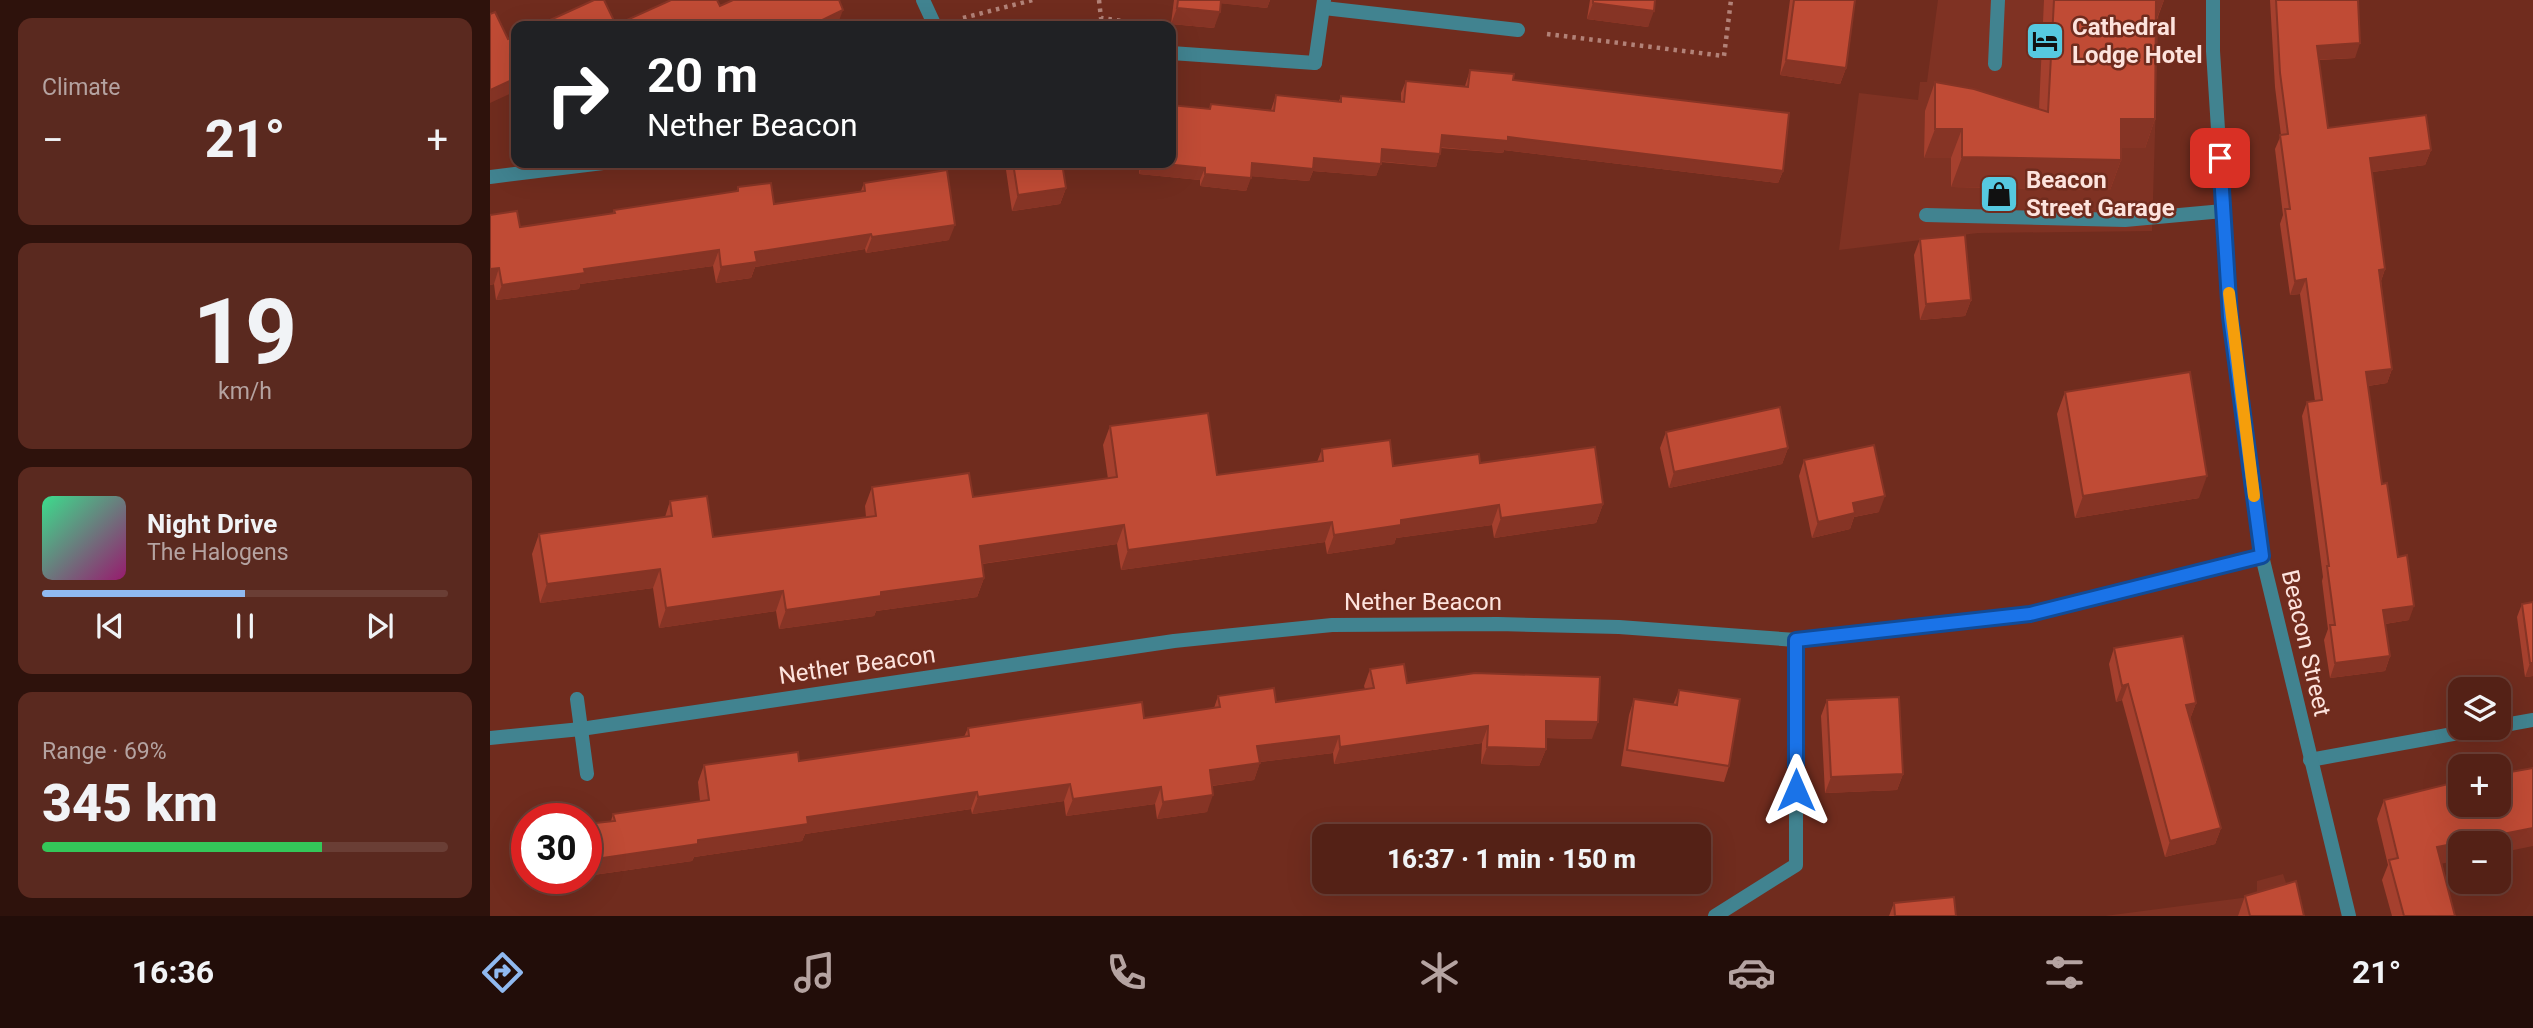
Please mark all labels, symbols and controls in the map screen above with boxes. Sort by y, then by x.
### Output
place label: Cathedral Lodge Hotel [2072,13,2203,69]
hotel icon: Cathedral Lodge Hotel [2024,20,2066,62]
text: 20 m [647,47,758,104]
icon: right [532,49,623,140]
text: Climate [42,74,121,101]
text: Nether Beacon [647,106,858,144]
text: 21° [205,109,285,170]
text: − [42,118,64,162]
text: + [426,118,448,162]
pin [2190,128,2250,188]
icon: arrive [2201,139,2239,177]
place label: Beacon Street Garage [2026,166,2175,222]
shop icon: Beacon Street Garage [1978,173,2020,215]
text: 19 [193,279,297,385]
text: km/h [218,378,272,405]
text: Night Drive [147,509,277,539]
text: The Halogens [147,539,289,566]
street label: Beacon Street [2276,567,2336,719]
street label: Nether Beacon [1344,588,1502,616]
icon: previous [91,607,129,645]
icon: pause [226,607,264,645]
icon: next [361,607,399,645]
street label: Nether Beacon [777,640,937,690]
map controls [2448,677,2511,894]
button: layers [2448,677,2511,740]
text: Range · 69% [42,738,167,765]
position arrow [1759,753,1833,827]
button: + [2448,754,2511,817]
text: 345 km [42,773,218,834]
speed limit sign: 30 [511,803,602,894]
button: − [2448,831,2511,894]
text: 16:37 · 1 min · 150 m [1387,844,1636,874]
icon: directions [478,948,527,997]
icon: music [790,948,839,997]
icon: phone [1102,948,1151,997]
icon: climate [1415,948,1464,997]
icon: car [1727,948,1776,997]
icon: filters [2040,948,2089,997]
text: 16:36 [132,953,214,991]
text: 21° [2352,953,2401,991]

